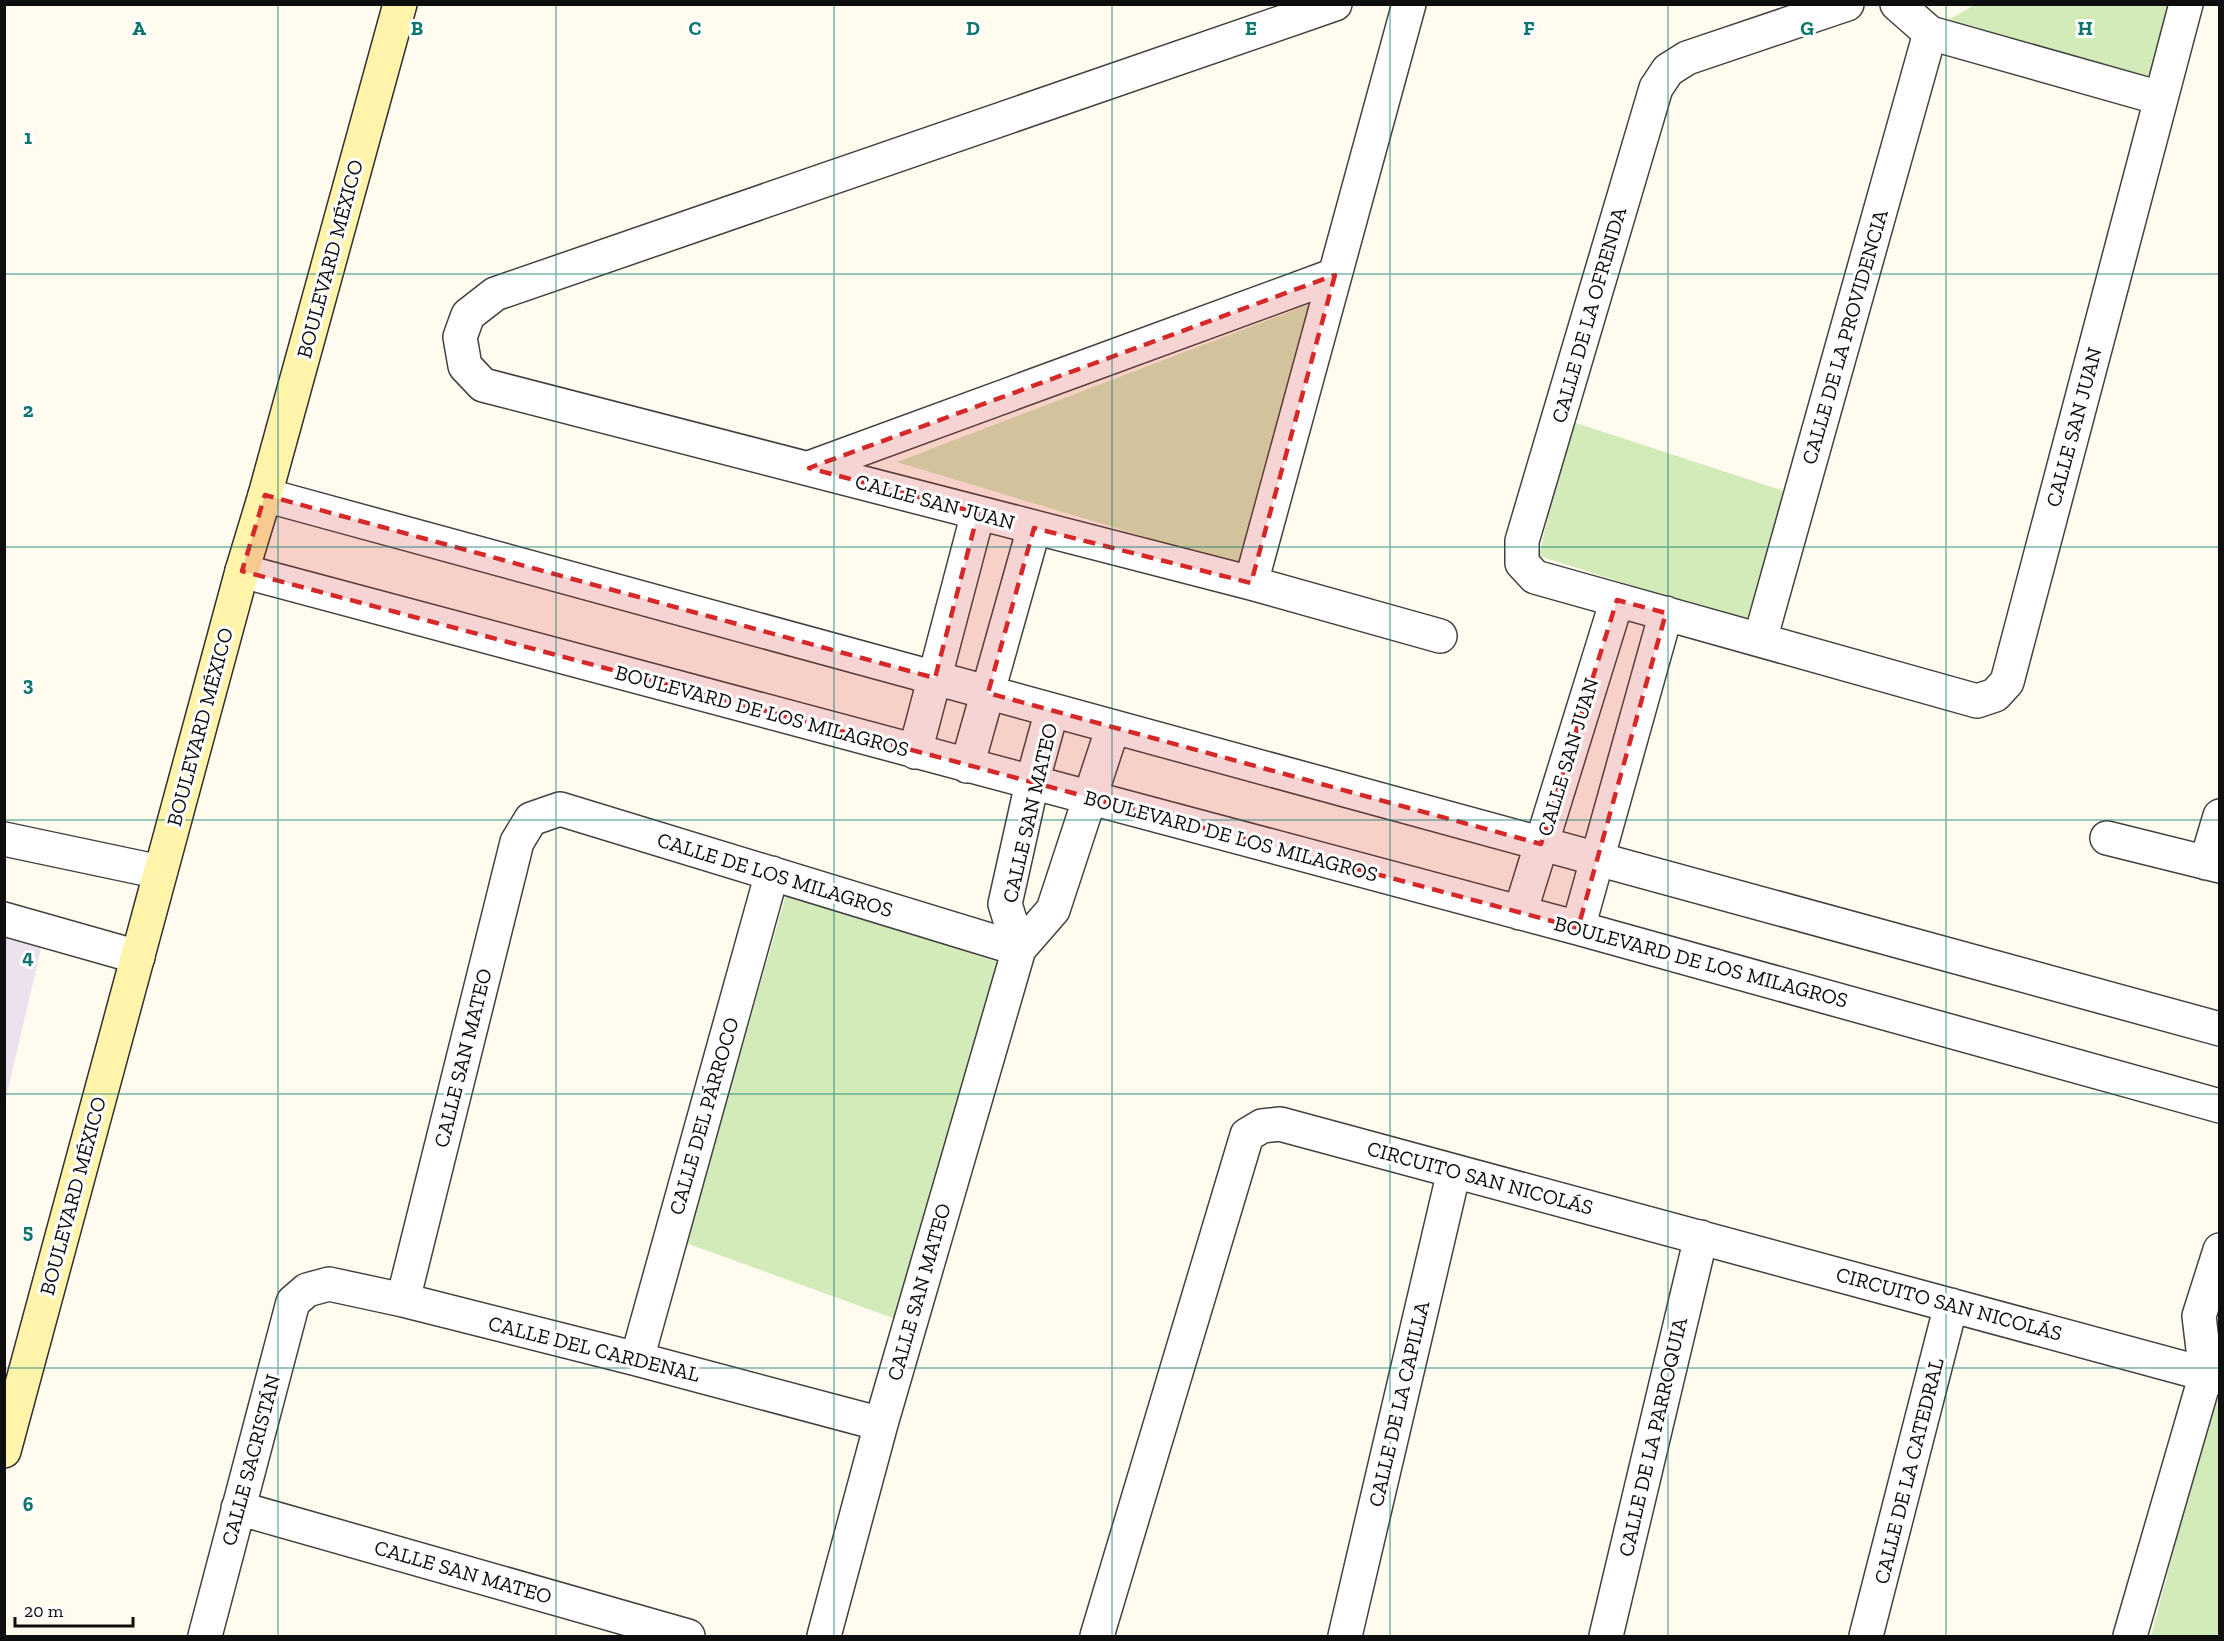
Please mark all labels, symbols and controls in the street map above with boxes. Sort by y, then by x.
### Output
text: A [132,16,146,40]
text: B [411,16,423,40]
text: C [689,16,702,40]
text: D [966,16,980,40]
text: E [1245,16,1257,40]
text: F [1523,16,1535,40]
text: G [1800,16,1814,40]
text: H [2077,16,2093,40]
text: 1 [24,125,32,149]
street label: BOULEVARD MÉXICO [291,157,368,361]
street label: CALLE DE LA OFRENDA [1546,204,1631,426]
street label: CALLE DE LA PROVIDENCIA [1796,206,1893,467]
street label: CALLE SAN JUAN [2040,344,2107,509]
text: 2 [23,398,34,422]
street label: CALLE SAN JUAN [853,468,1018,535]
street label: BOULEVARD MÉXICO [161,625,238,829]
street label: BOULEVARD DE LOS MILAGROS [613,659,912,762]
text: 3 [23,672,34,696]
street label: CALLE SAN JUAN [1532,675,1603,839]
street label: CALLE SAN MATEO [997,721,1062,905]
street label: BOULEVARD DE LOS MILAGROS [1082,784,1381,887]
street label: CALLE DE LOS MILAGROS [654,827,896,922]
street label: BOULEVARD DE LOS MILAGROS [1552,910,1851,1013]
text: 4 [22,945,34,969]
street label: CALLE SAN MATEO [428,966,497,1150]
street label: CALLE DEL PÁRROCO [663,1014,744,1218]
street label: BOULEVARD MÉXICO [34,1094,111,1298]
street label: CIRCUITO SAN NICOLÁS [1364,1135,1596,1220]
street label: CALLE SAN MATEO [881,1200,956,1383]
text: 5 [23,1219,33,1243]
street label: CIRCUITO SAN NICOLÁS [1833,1261,2065,1346]
street label: CALLE DE LA CAPILLA [1363,1298,1434,1509]
street label: CALLE DEL CARDENAL [486,1310,703,1387]
street label: CALLE DE LA PARROQUIA [1613,1315,1692,1559]
street label: CALLE DE LA CATEDRAL [1868,1355,1949,1586]
street label: CALLE SACRISTÁN [216,1371,285,1548]
text: 6 [23,1492,34,1516]
street label: CALLE SAN MATEO [372,1534,555,1609]
scale bar [15,1590,134,1628]
text: 20 m [24,1600,64,1622]

